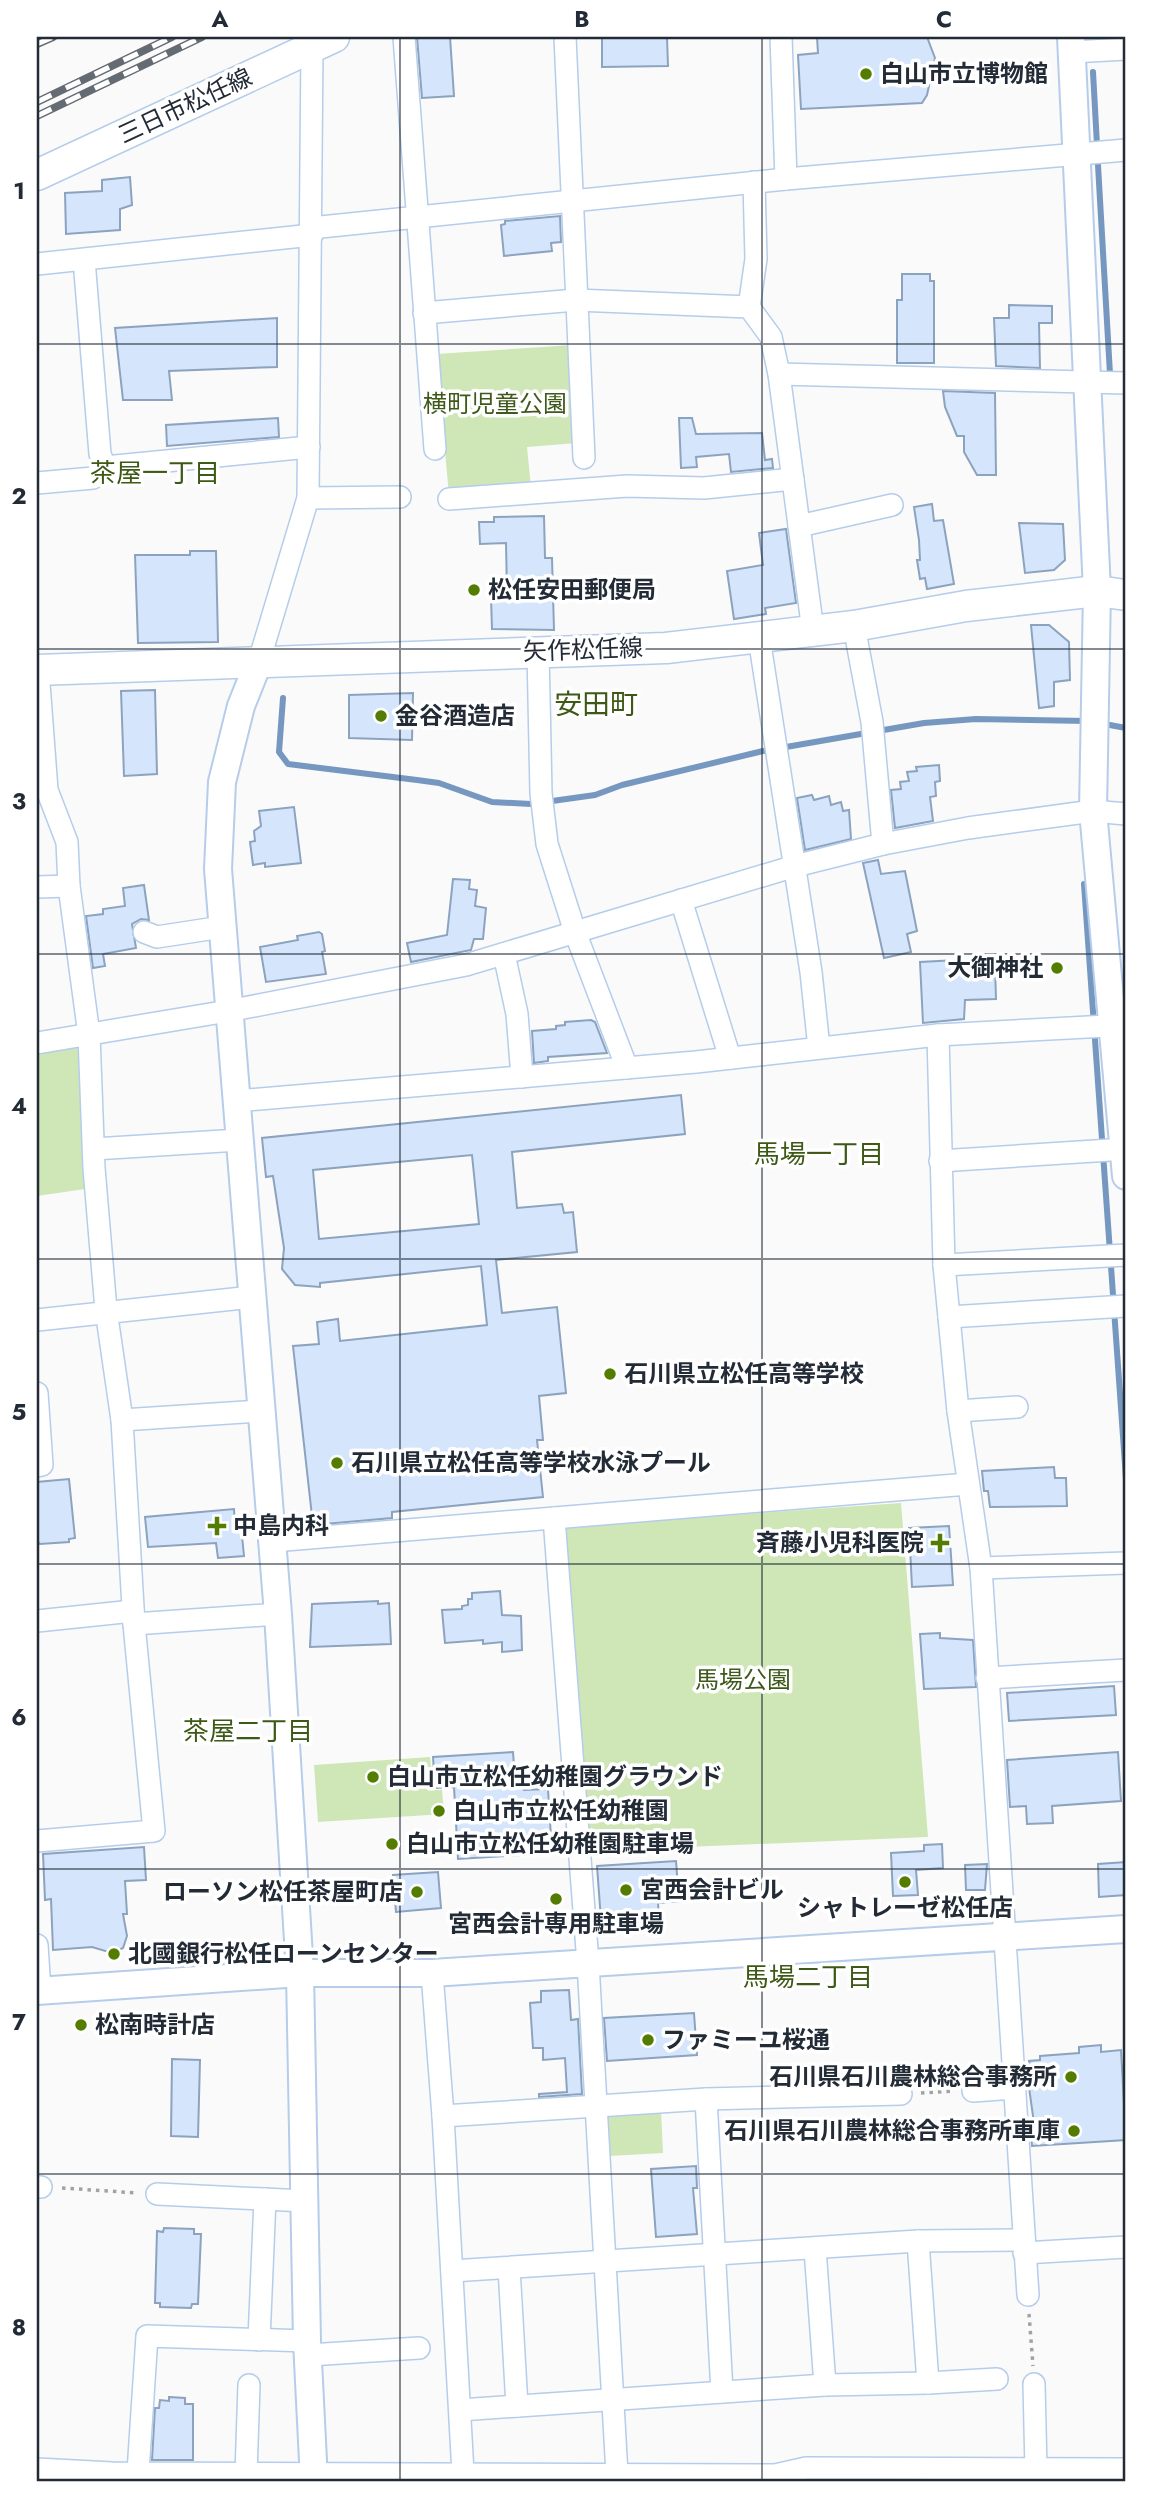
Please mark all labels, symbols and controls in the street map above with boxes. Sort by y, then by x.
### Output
text: A [211,2,229,36]
text: B [574,2,590,36]
text: C [936,2,952,36]
place label: 白山市立博物館 [880,56,1048,91]
street label: 三日市松任線 [112,59,257,152]
marker: 白山市立博物館 [858,66,874,82]
text: 1 [13,174,25,208]
park label: 横町児童公園 [423,386,567,421]
district label: 茶屋一丁目 [90,454,220,492]
text: 2 [11,479,27,513]
place label: 松任安田郵便局 [488,572,656,607]
marker: 松任安田郵便局 [466,582,482,598]
street label: 矢作松任線 [522,630,644,669]
district label: 安田町 [554,684,638,725]
place label: 金谷酒造店 [395,698,515,733]
marker: 金谷酒造店 [373,708,389,724]
text: 3 [12,784,26,818]
place label: 大御神社 [947,950,1043,985]
marker: 大御神社 [1049,960,1065,976]
text: 4 [11,1089,27,1123]
district label: 馬場一丁目 [754,1135,884,1173]
place label: 石川県立松任高等学校 [624,1356,864,1391]
marker: 石川県立松任高等学校 [602,1366,618,1382]
text: 5 [12,1395,26,1429]
place label: 石川県立松任高等学校水泳プール [351,1445,711,1480]
marker: 石川県立松任高等学校水泳プール [329,1455,345,1471]
place label: 中島内科 [233,1508,329,1543]
marker: 中島内科 [207,1516,227,1536]
place label: 斉藤小児科医院 [756,1525,924,1560]
marker: 斉藤小児科医院 [930,1533,950,1553]
park label: 馬場公園 [695,1662,791,1697]
text: 6 [11,1700,27,1734]
district label: 茶屋二丁目 [183,1712,313,1750]
place label: 白山市立松任幼稚園グラウンド [387,1759,723,1794]
marker: 白山市立松任幼稚園グラウンド [365,1769,381,1785]
place label: 白山市立松任幼稚園 [453,1793,669,1828]
marker: 白山市立松任幼稚園 [431,1803,447,1819]
place label: 白山市立松任幼稚園駐車場 [406,1826,694,1861]
marker: 白山市立松任幼稚園駐車場 [384,1836,400,1852]
place label: 宮西会計ビル [640,1872,784,1907]
place label: ローソン松任茶屋町店 [163,1874,403,1909]
marker: シャトレーゼ松任店 [897,1874,913,1890]
marker: 宮西会計ビル [618,1882,634,1898]
marker: ローソン松任茶屋町店 [409,1884,425,1900]
place label: シャトレーゼ松任店 [797,1890,1013,1925]
marker: 宮西会計専用駐車場 [548,1891,564,1907]
place label: 宮西会計専用駐車場 [448,1906,664,1941]
place label: 北國銀行松任ローンセンター [128,1936,439,1971]
marker: 北國銀行松任ローンセンター [106,1946,122,1962]
district label: 馬場二丁目 [743,1958,873,1996]
text: 7 [12,2005,26,2039]
place label: 松南時計店 [95,2007,215,2042]
marker: 松南時計店 [73,2017,89,2033]
place label: ファミーユ桜通 [662,2022,830,2057]
marker: ファミーユ桜通 [640,2032,656,2048]
place label: 石川県石川農林総合事務所 [769,2059,1057,2094]
marker: 石川県石川農林総合事務所 [1063,2069,1079,2085]
place label: 石川県石川農林総合事務所車庫 [724,2113,1060,2148]
marker: 石川県石川農林総合事務所車庫 [1066,2123,1082,2139]
text: 8 [12,2310,26,2344]

